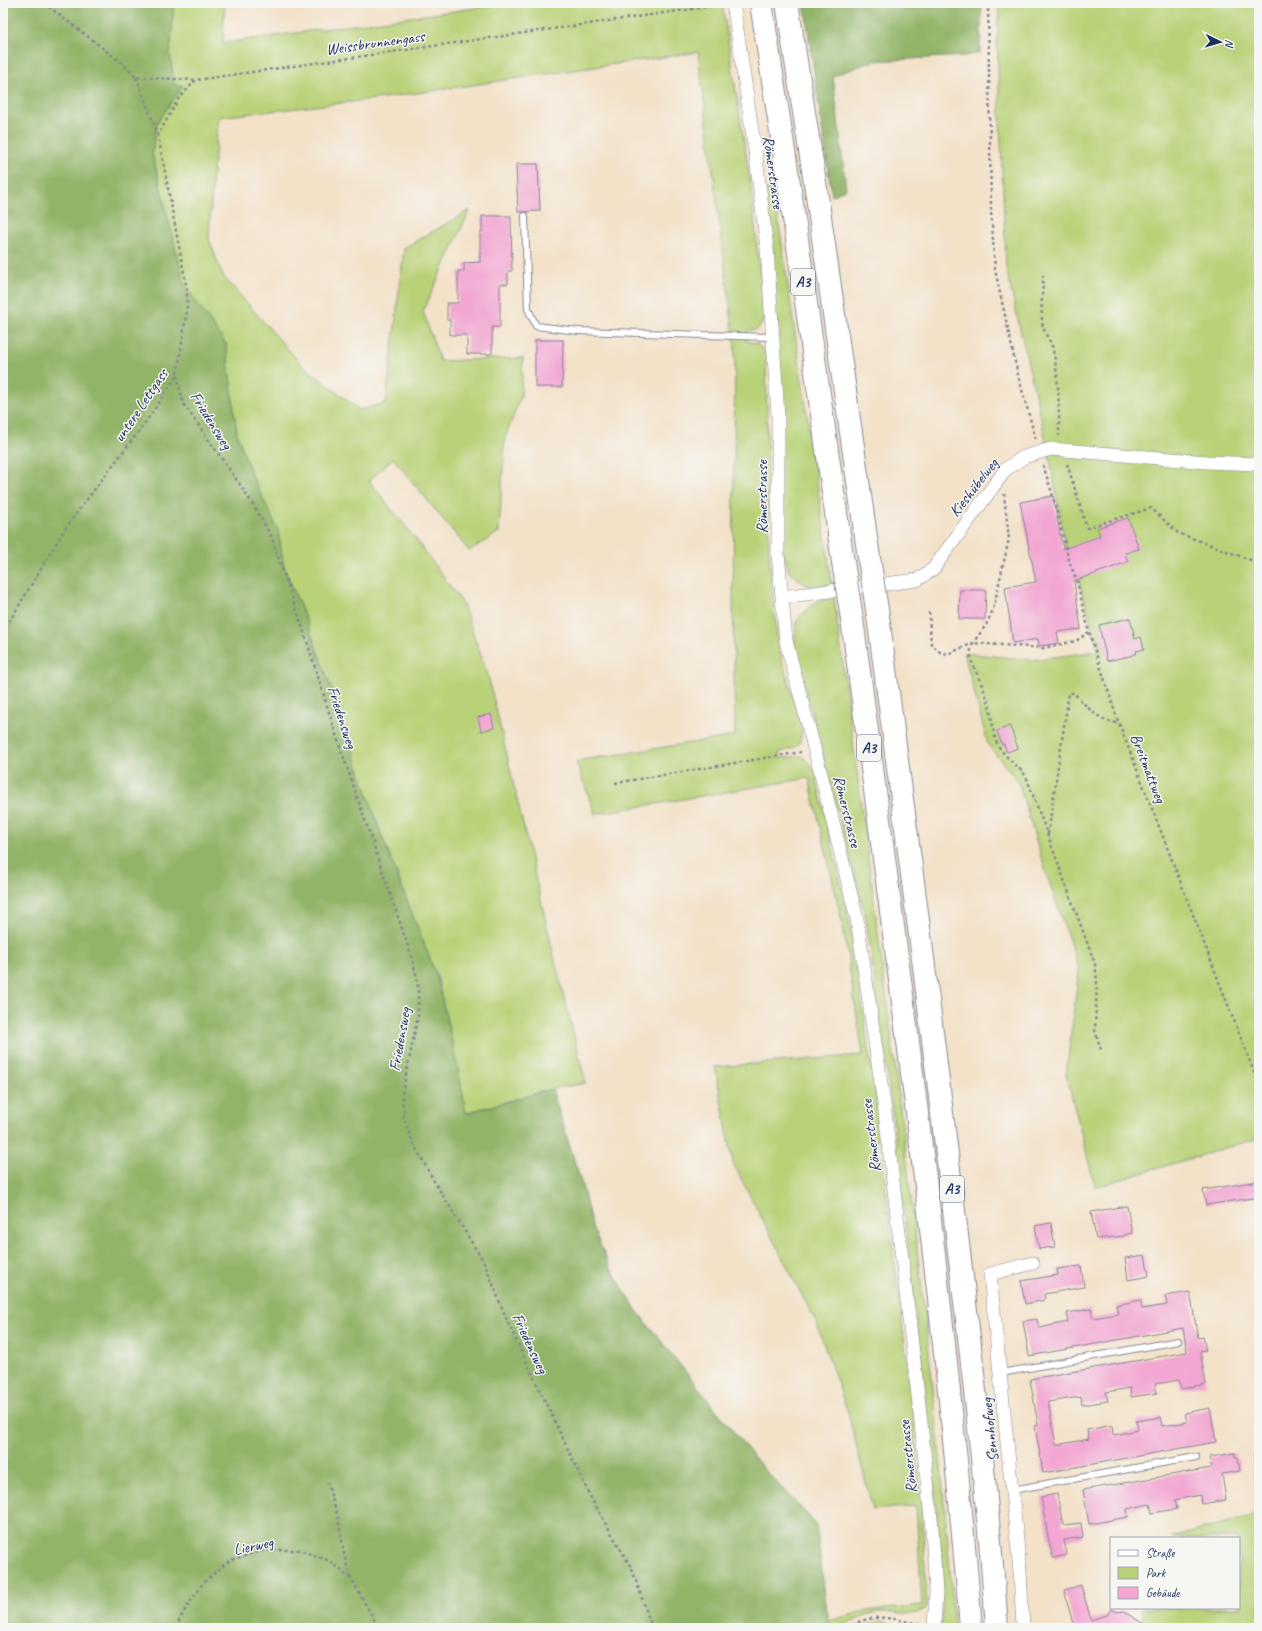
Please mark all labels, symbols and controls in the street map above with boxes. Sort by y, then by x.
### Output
north arrow [1200,22,1240,62]
street label: Weissbrunnengass [325,26,427,60]
text: N [1223,39,1237,49]
street label: Römerstrasse [758,135,788,212]
road number: A3 [791,269,815,295]
street label: untere Lettgass [109,364,173,446]
street label: Friedensweg [186,388,237,454]
street label: Kieshübelweg [945,453,1004,521]
street label: Römerstrasse [752,459,772,534]
street label: Friedensweg [323,684,362,752]
street label: Breitmattweg [1126,731,1171,807]
road number: A3 [857,735,881,761]
street label: Römerstrasse [828,773,866,851]
street label: Friedensweg [385,1004,416,1073]
street label: Römerstrasse [856,1097,885,1173]
road number: A3 [940,1176,964,1202]
street label: Friedensweg [507,1310,553,1378]
street label: Sennhofweg [977,1396,1003,1463]
street label: Römerstrasse [894,1418,922,1494]
street label: Lierweg [232,1532,276,1560]
legend [1110,1537,1240,1609]
text: Straße [1146,1545,1175,1561]
text: Park [1146,1565,1167,1581]
text: Gebäude [1146,1585,1180,1601]

